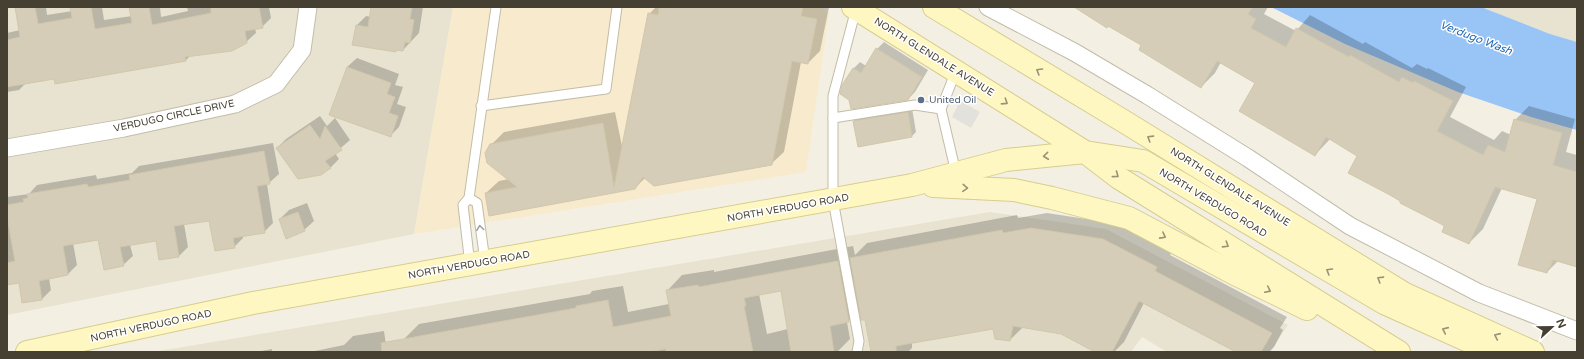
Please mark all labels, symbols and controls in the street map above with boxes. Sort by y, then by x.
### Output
street label: NORTH GLENDALE AVENUE [872,15,996,99]
water label: Verdugo Wash [1438,18,1514,58]
one-way arrow [1036,68,1043,75]
place label: United Oil [929,94,976,106]
marker: United Oil [916,95,926,105]
street label: VERDUGO CIRCLE DRIVE [112,97,236,135]
one-way arrow [1001,97,1008,105]
one-way arrow [1147,135,1154,142]
street label: NORTH GLENDALE AVENUE [1168,145,1292,229]
one-way arrow [1043,151,1050,160]
street label: NORTH VERDUGO ROAD [1157,166,1269,240]
one-way arrow [1112,171,1119,178]
one-way arrow [962,184,968,192]
street label: NORTH VERDUGO ROAD [726,191,850,225]
one-way arrow [476,225,485,231]
one-way arrow [1159,231,1167,239]
one-way arrow [1222,240,1229,247]
street label: NORTH VERDUGO ROAD [407,248,531,282]
one-way arrow [1326,268,1333,275]
one-way arrow [1377,277,1384,284]
one-way arrow [1264,285,1271,293]
street label: NORTH VERDUGO ROAD [89,307,213,345]
north arrow [1532,307,1572,347]
text: N [1553,317,1568,330]
one-way arrow [1441,327,1448,335]
one-way arrow [1494,333,1501,341]

